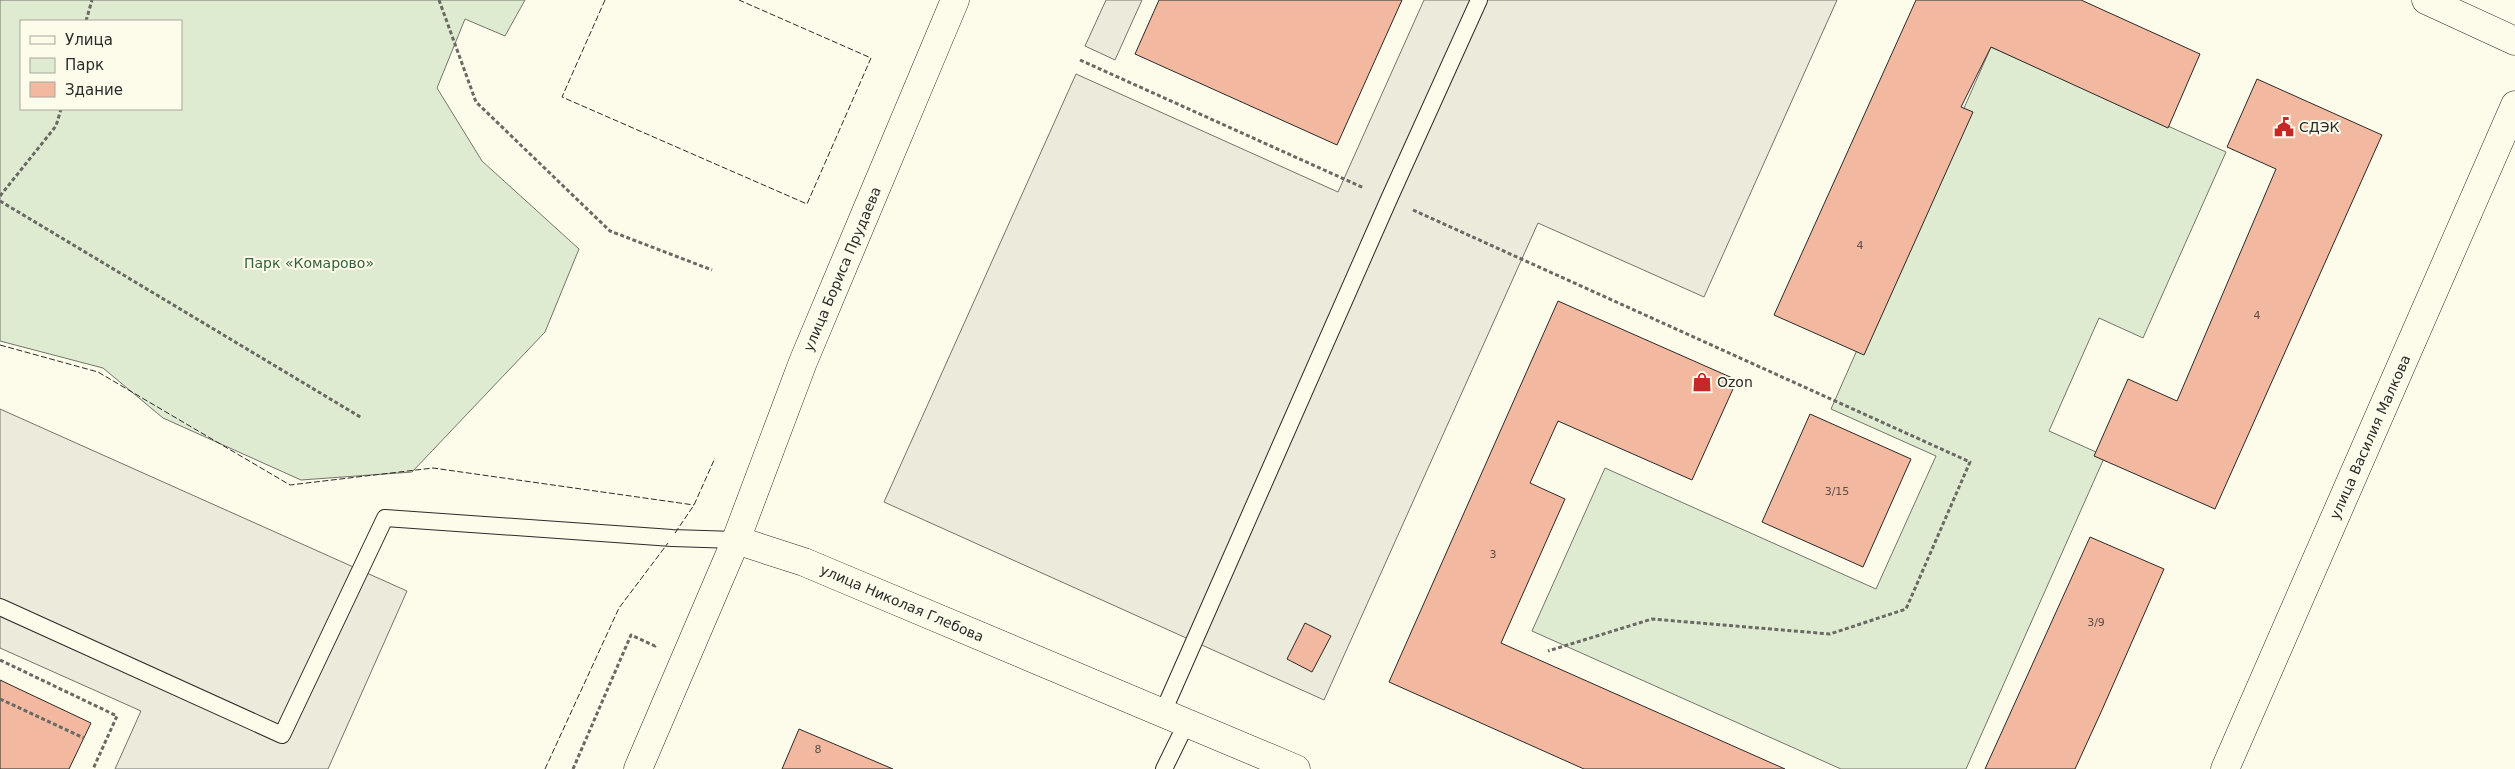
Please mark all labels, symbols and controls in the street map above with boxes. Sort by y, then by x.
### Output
legend [20,20,182,110]
text: Улица [65,31,113,49]
text: Парк [65,56,104,74]
text: Здание [65,81,123,99]
public building icon: СДЭК [2273,116,2295,138]
place label: СДЭК [2299,119,2339,135]
street label: улица Бориса Прудаева [800,184,884,354]
house number: 4 [1857,239,1864,252]
park label: Парк «Комарово» [244,255,374,271]
house number: 4 [2254,309,2261,322]
street label: улица Василия Малкова [2326,352,2414,522]
shop icon: Ozon [1691,371,1713,393]
place label: Ozon [1717,374,1753,390]
house number: 3/15 [1825,485,1849,498]
house number: 3 [1490,548,1497,561]
street label: улица Николая Глебова [818,561,986,645]
house number: 3/9 [2087,616,2105,629]
house number: 8 [815,743,822,756]

